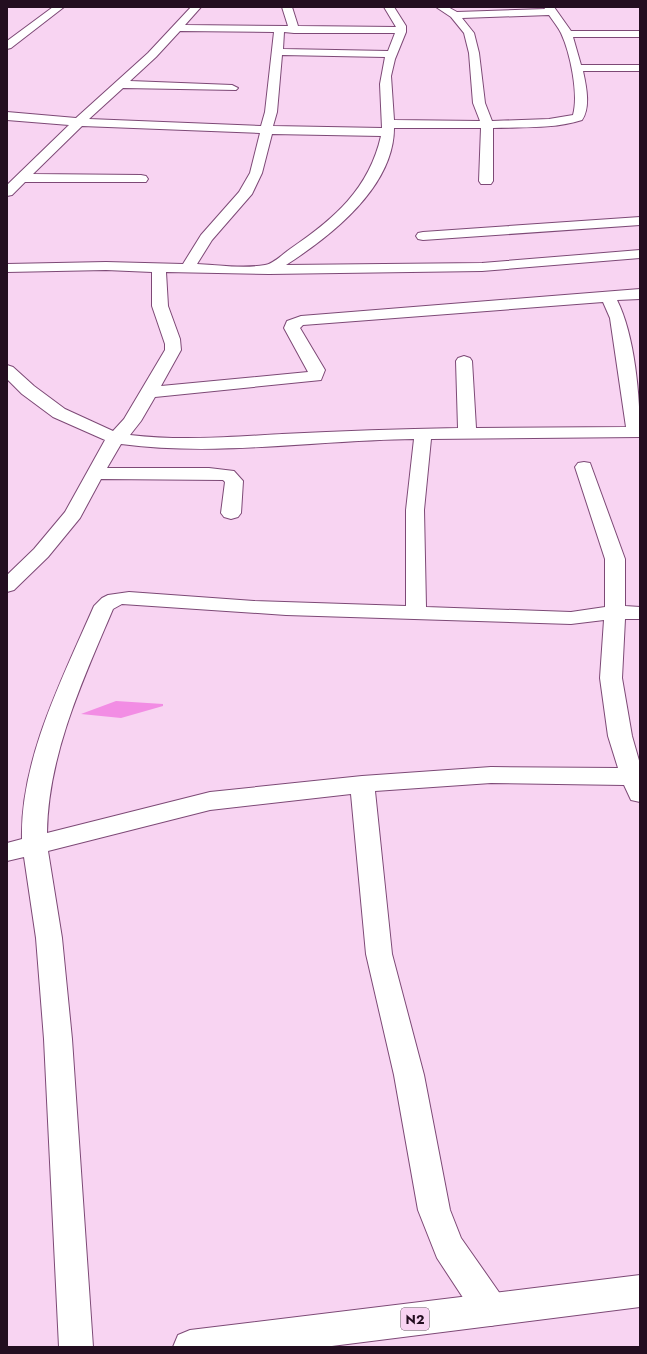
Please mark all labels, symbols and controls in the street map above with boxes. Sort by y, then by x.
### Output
road number: N2 [401,1308,429,1330]

